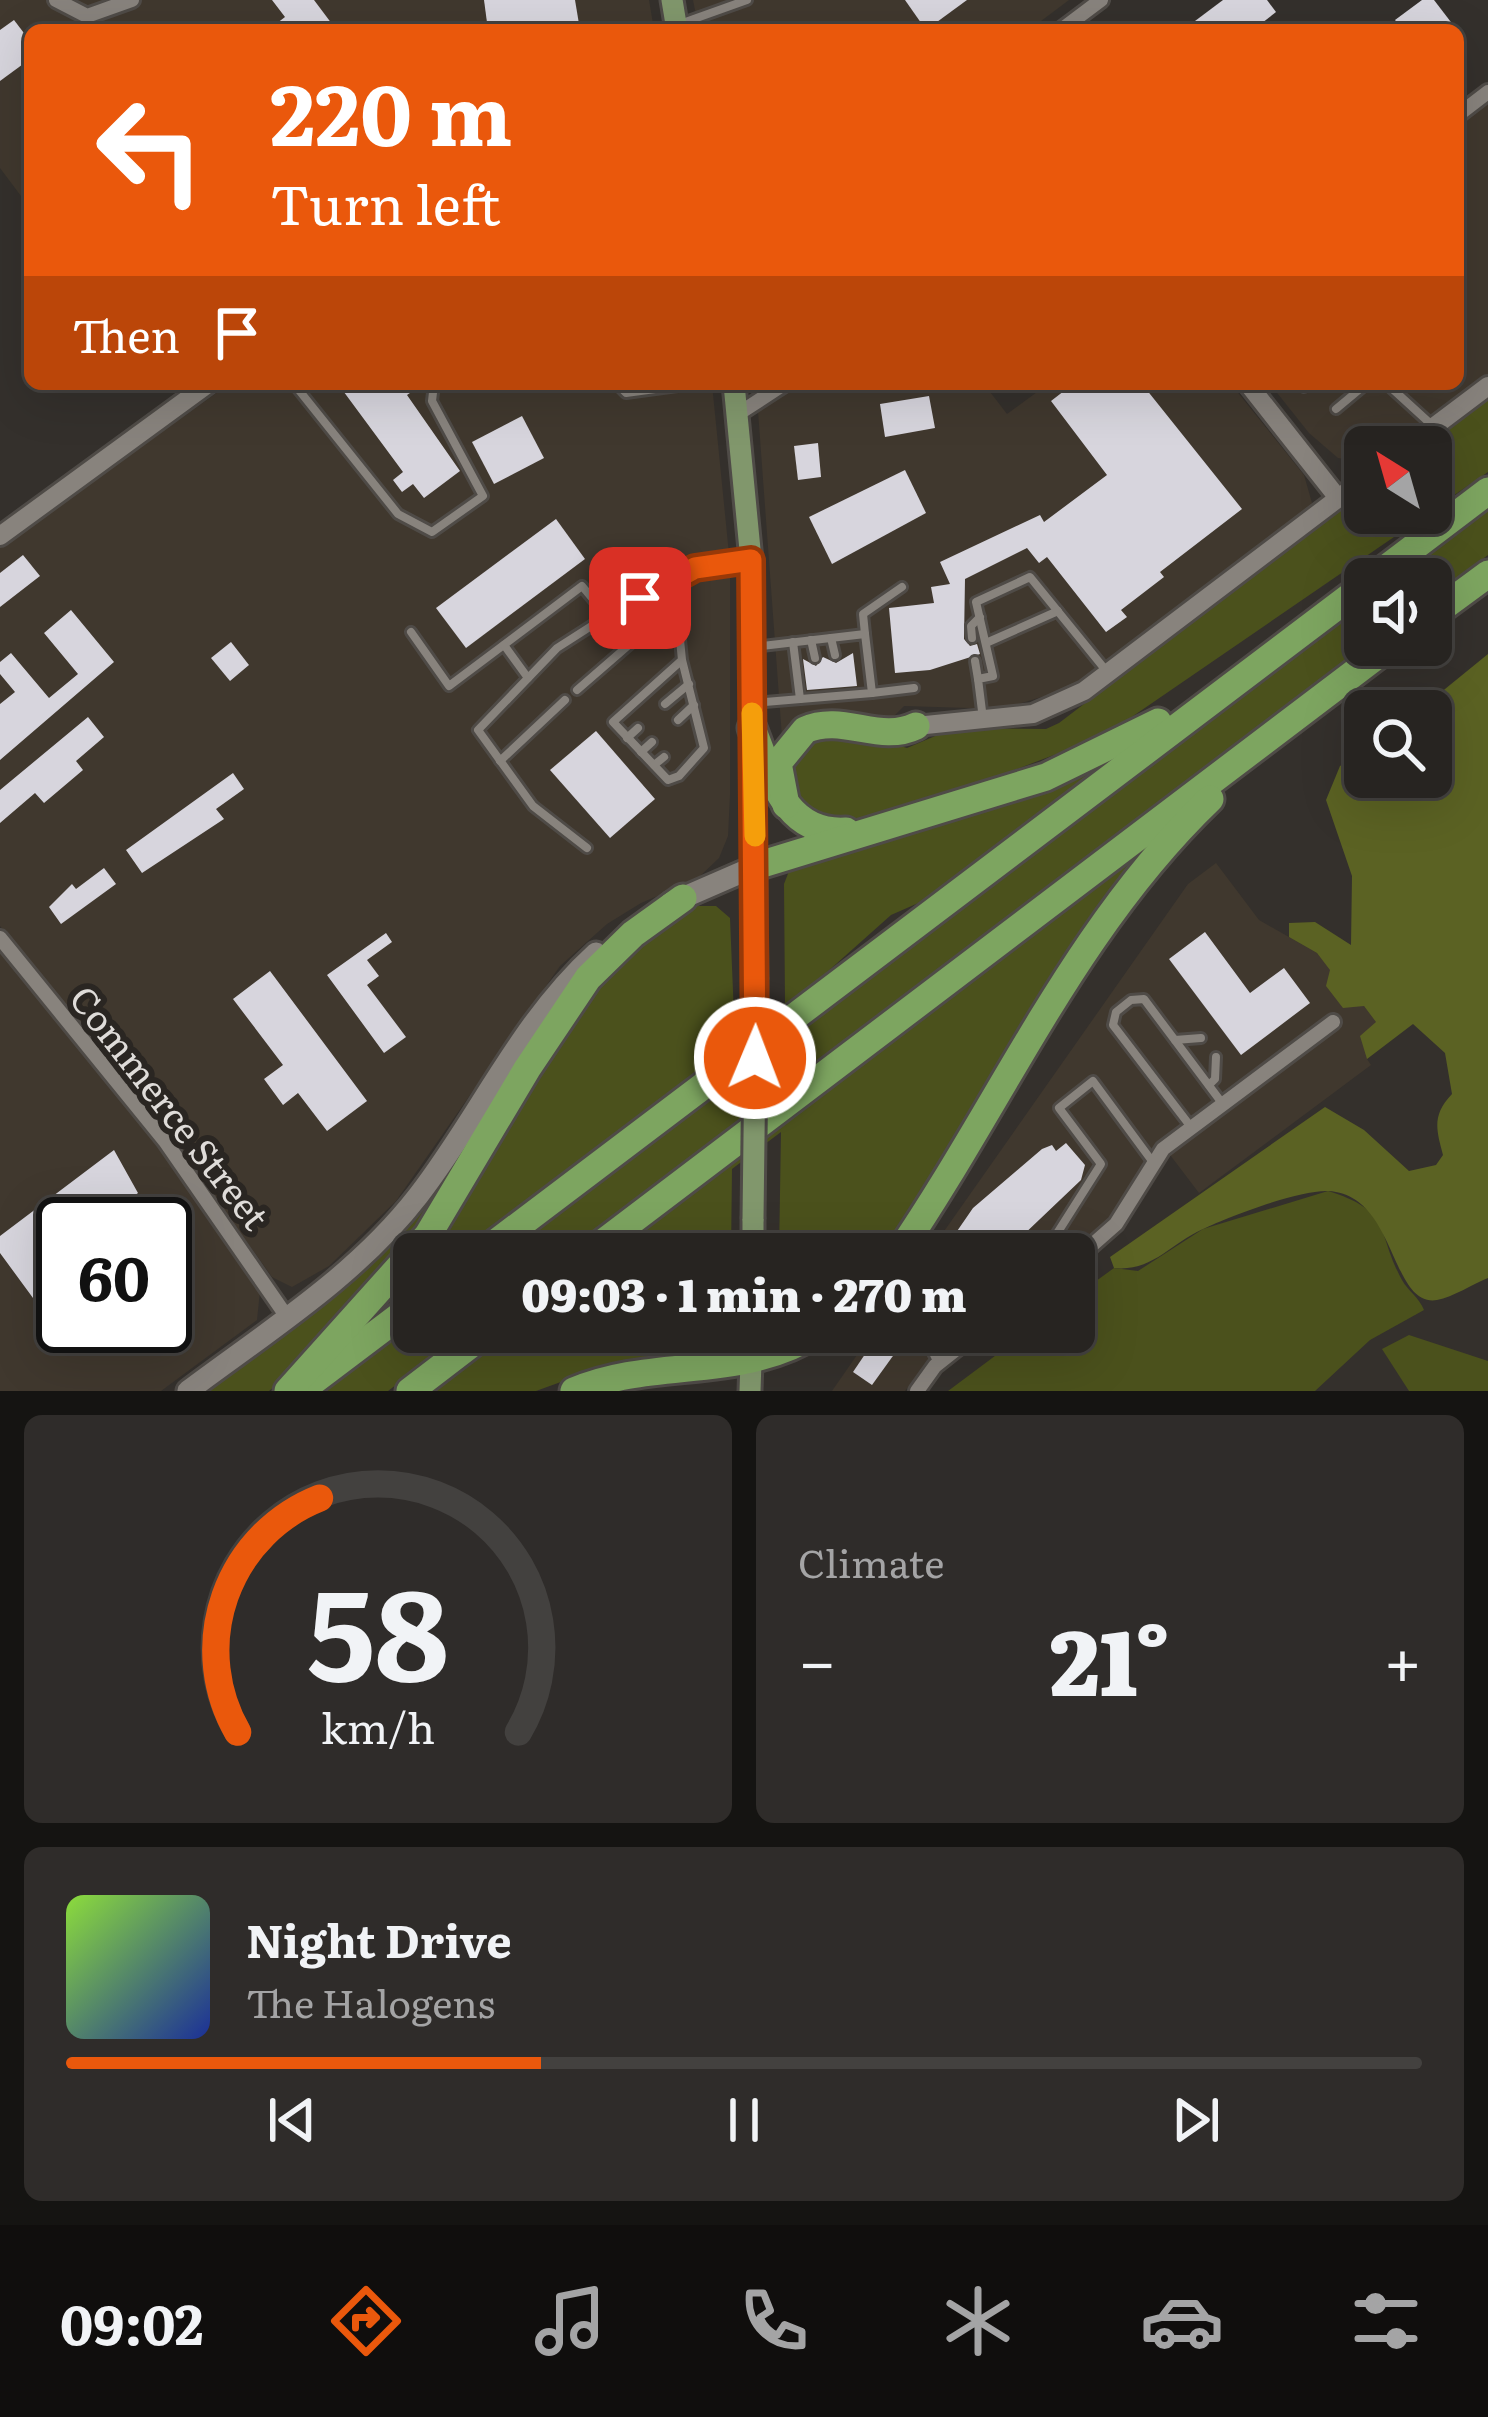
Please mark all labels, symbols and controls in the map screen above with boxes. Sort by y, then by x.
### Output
text: 220 m [270,47,513,172]
icon: left [72,72,228,228]
text: Turn left [270,161,501,242]
text: Then [72,300,180,367]
icon: arrive [204,300,270,366]
north arrow [1344,426,1452,534]
map controls [1344,426,1452,798]
pin [589,547,691,649]
button: sound [1344,558,1452,666]
icon: arrive [607,565,673,631]
button: search [1344,690,1452,798]
street label: Commerce Street [59,973,284,1240]
position arrow [692,995,818,1121]
speed limit sign: 60 [36,1197,192,1353]
text: 09:03 · 1 min · 270 m [521,1259,967,1326]
text: Climate [798,1532,944,1590]
text: 58 [307,1534,449,1719]
text: 21° [1050,1590,1170,1724]
text: − [798,1608,836,1706]
text: + [1384,1608,1422,1706]
text: km/h [321,1694,435,1757]
text: Night Drive [246,1905,512,1972]
text: The Halogens [246,1972,495,2030]
icon: previous [259,2087,325,2153]
icon: pause [711,2087,777,2153]
icon: next [1163,2087,1229,2153]
icon: directions [324,2279,408,2363]
icon: music [528,2279,612,2363]
icon: phone [732,2279,816,2363]
icon: climate [936,2279,1020,2363]
icon: car [1140,2279,1224,2363]
icon: filters [1344,2279,1428,2363]
text: 09:02 [60,2281,204,2362]

